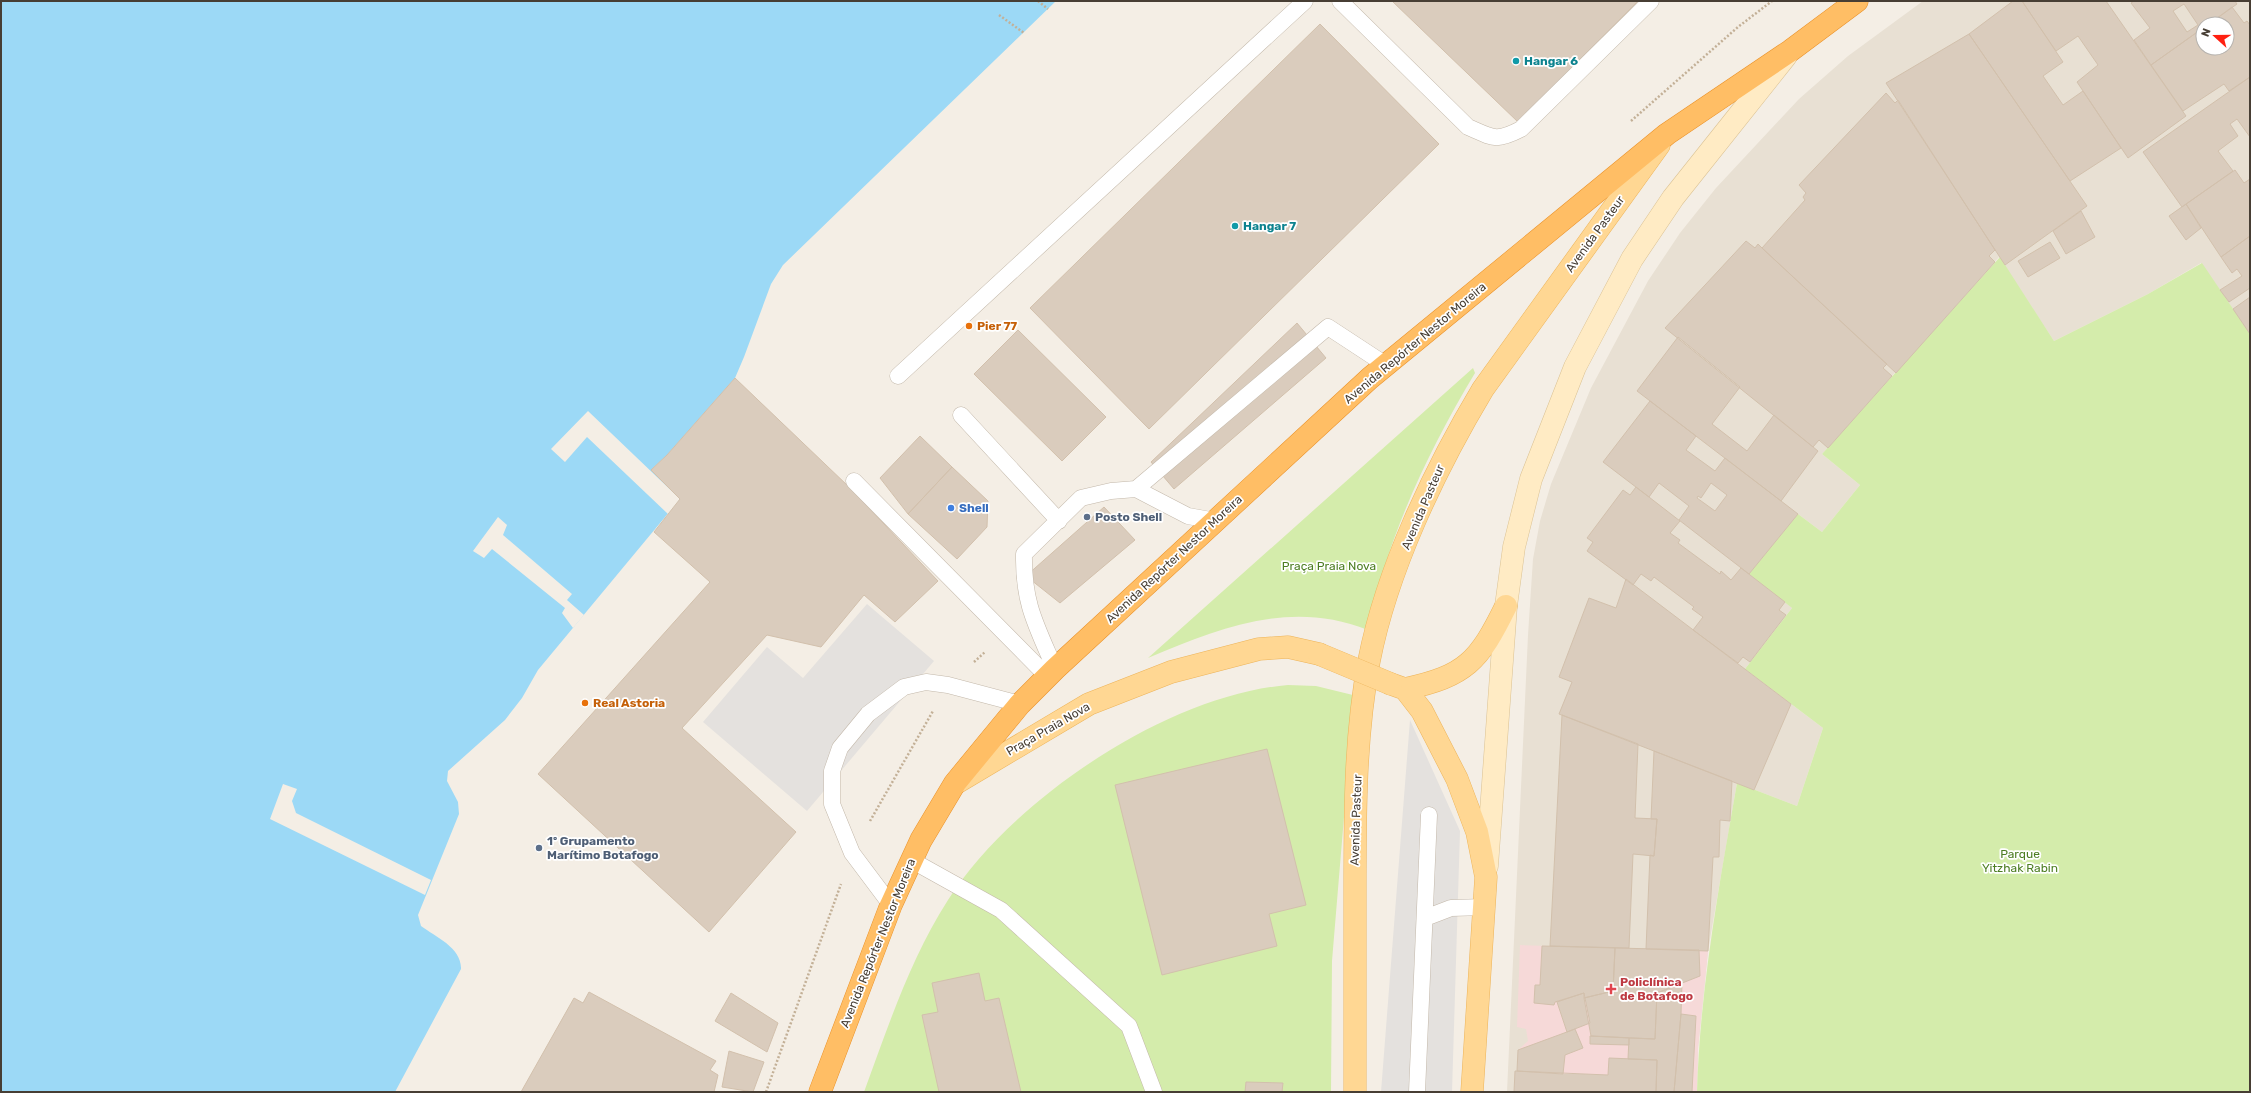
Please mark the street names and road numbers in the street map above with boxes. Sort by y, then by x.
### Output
street label: Avenida Pasteur [1563,193,1628,275]
street label: Avenida Repórter Nestor Moreira [1341,279,1489,407]
street label: Avenida Pasteur [1399,462,1447,552]
street label: Avenida Repórter Nestor Moreira [1103,492,1245,626]
street label: Praça Praia Nova [1004,699,1092,759]
street label: Avenida Pasteur [1347,774,1365,866]
street label: Avenida Repórter Nestor Moreira [838,856,918,1030]

